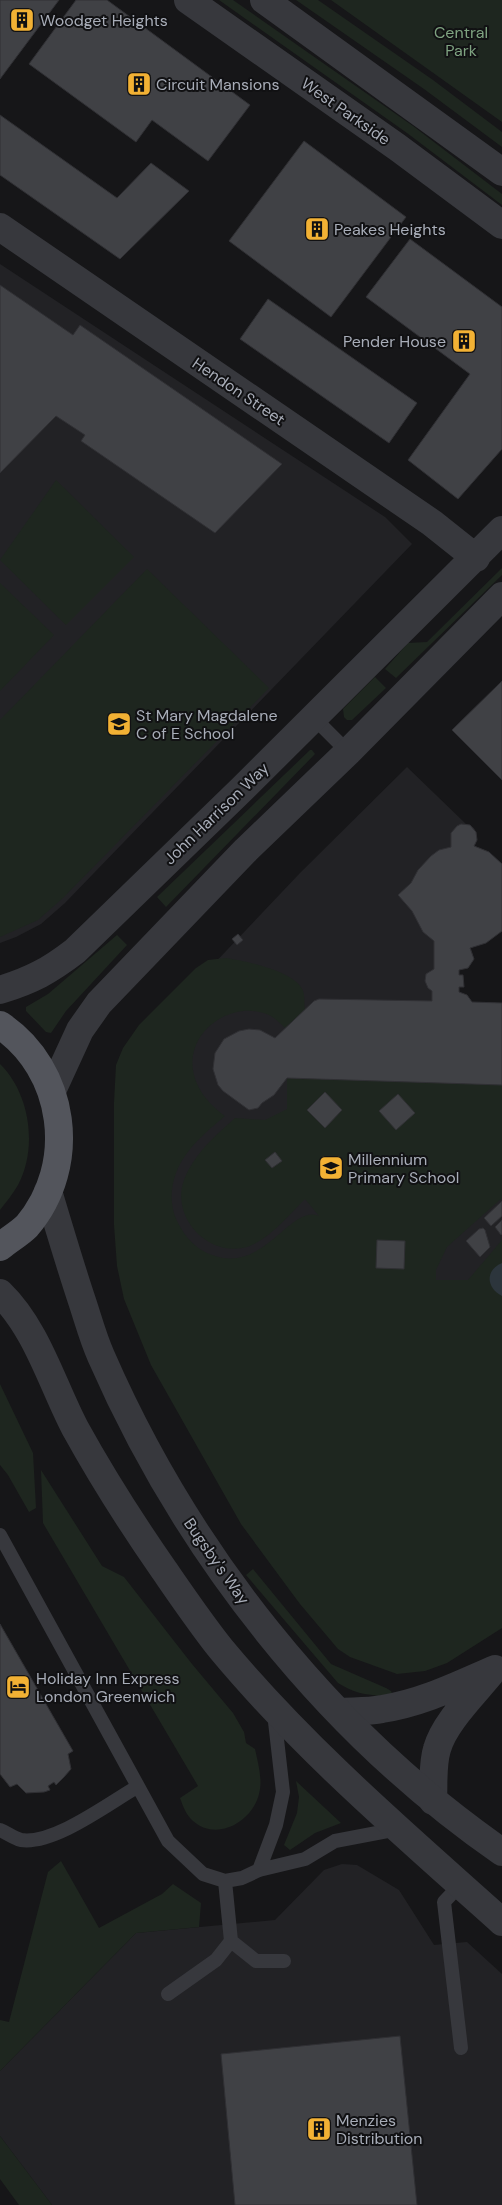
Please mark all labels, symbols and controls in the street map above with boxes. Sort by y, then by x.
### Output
building icon: Woodget Heights [9,7,35,33]
place label: Woodget Heights [40,10,168,31]
park label: Central Park [434,22,488,61]
building icon: Circuit Mansions [126,71,152,97]
street label: West Parkside [297,73,394,150]
place label: Circuit Mansions [156,74,280,95]
building icon: Peakes Heights [304,216,330,242]
place label: Peakes Heights [334,219,446,240]
building icon: Pender House [451,328,477,354]
place label: Pender House [343,331,446,352]
street label: Hendon Street [188,353,289,430]
place label: St Mary Magdalene C of E School [136,705,277,744]
school or university icon: St Mary Magdalene C of E School [106,711,132,737]
street label: John Harrison Way [159,758,274,869]
place label: Millennium Primary School [348,1149,459,1188]
school or university icon: Millennium Primary School [318,1155,344,1181]
street label: Bugsby's Way [179,1514,254,1609]
place label: Holiday Inn Express London Greenwich [36,1668,180,1707]
hotel icon: Holiday Inn Express London Greenwich [5,1674,31,1700]
place label: Menzies Distribution [336,2110,423,2149]
building icon: Menzies Distribution [306,2116,332,2142]

